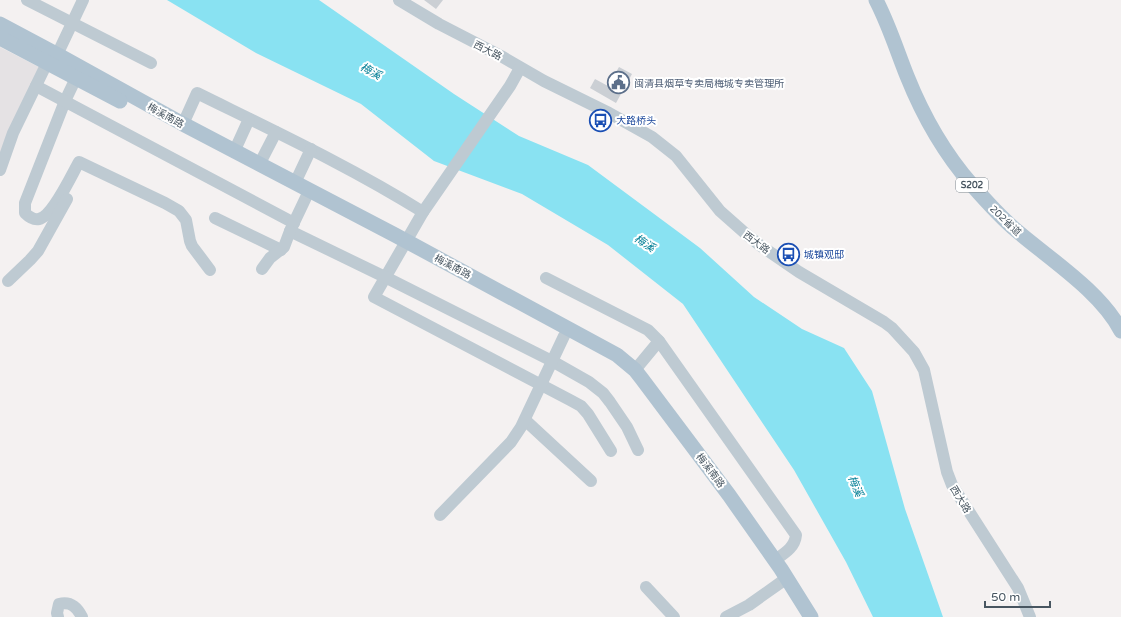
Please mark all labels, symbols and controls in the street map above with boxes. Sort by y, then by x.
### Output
street label: 西大路 [471,39,504,63]
water label: 梅溪 [358,61,384,83]
public building icon: 闽清县烟草专卖局梅城专卖管理所 [605,70,631,96]
place label: 闽清县烟草专卖局梅城专卖管理所 [634,78,784,90]
street label: 梅溪南路 [145,101,186,131]
bus stop icon: 大路桥头 [588,107,614,133]
place label: 大路桥头 [616,115,656,127]
road number: S202 [956,178,988,192]
street label: 202省道 [987,203,1023,239]
street label: 西大路 [741,229,772,257]
water label: 梅溪 [632,232,658,255]
bus stop icon: 城镇观邸 [776,241,802,267]
place label: 城镇观邸 [804,249,844,261]
street label: 梅溪南路 [432,252,473,282]
street label: 梅溪南路 [693,451,727,490]
water label: 梅溪 [845,474,866,500]
street label: 西大路 [947,484,973,515]
scale bar [985,583,1050,609]
text: 50 m [991,590,1020,604]

